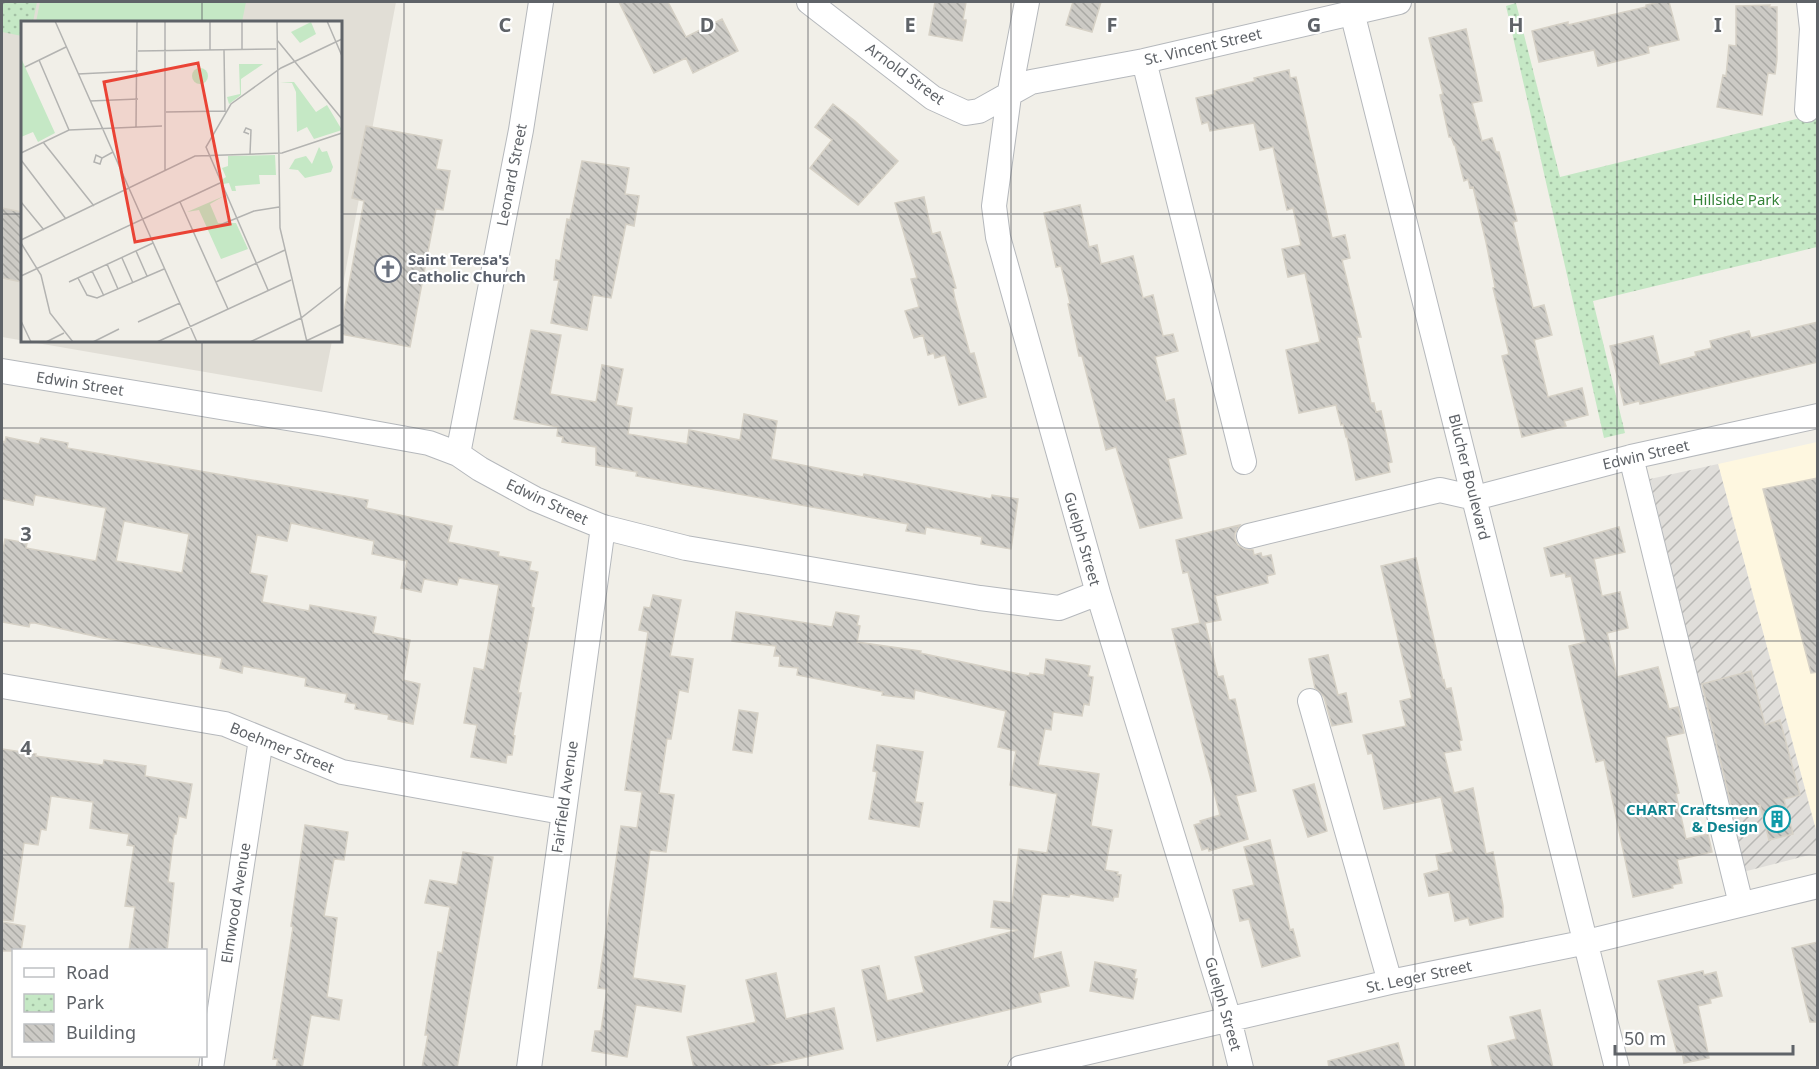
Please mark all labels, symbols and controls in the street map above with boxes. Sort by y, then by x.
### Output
text: C [499,11,512,38]
text: D [700,11,714,38]
text: E [904,11,916,38]
text: F [1107,11,1117,38]
text: G [1307,11,1321,38]
text: H [1508,11,1524,38]
text: I [1714,11,1722,38]
inset map [21,21,342,342]
street label: St. Vincent Street [1142,23,1264,69]
street label: Arnold Street [862,38,950,109]
street label: Leonard Street [491,121,531,228]
park label: Hillside Park [1692,189,1780,209]
place label: Saint Teresa's Catholic Church [408,249,526,286]
church icon: Saint Teresa's Catholic Church [373,254,403,284]
street label: Edwin Street [35,366,126,400]
street label: Blucher Boulevard [1445,412,1495,542]
street label: Edwin Street [1601,434,1692,474]
street label: Edwin Street [503,473,592,529]
street label: Guelph Street [1060,489,1106,589]
text: 3 [20,520,32,547]
street label: Boehmer Street [227,717,338,777]
text: 4 [20,734,32,761]
street label: Fairfield Avenue [546,739,582,854]
place label: CHART Craftsmen & Design [1626,799,1758,836]
building icon: CHART Craftsmen & Design [1762,804,1792,834]
street label: Elmwood Avenue [216,841,254,965]
legend [12,949,207,1057]
street label: Guelph Street [1201,954,1247,1054]
street label: St. Leger Street [1364,955,1474,997]
text: Road [66,960,109,984]
text: Park [66,990,104,1014]
scale bar [1615,1018,1794,1056]
text: Building [66,1020,136,1044]
text: 50 m [1624,1026,1666,1050]

